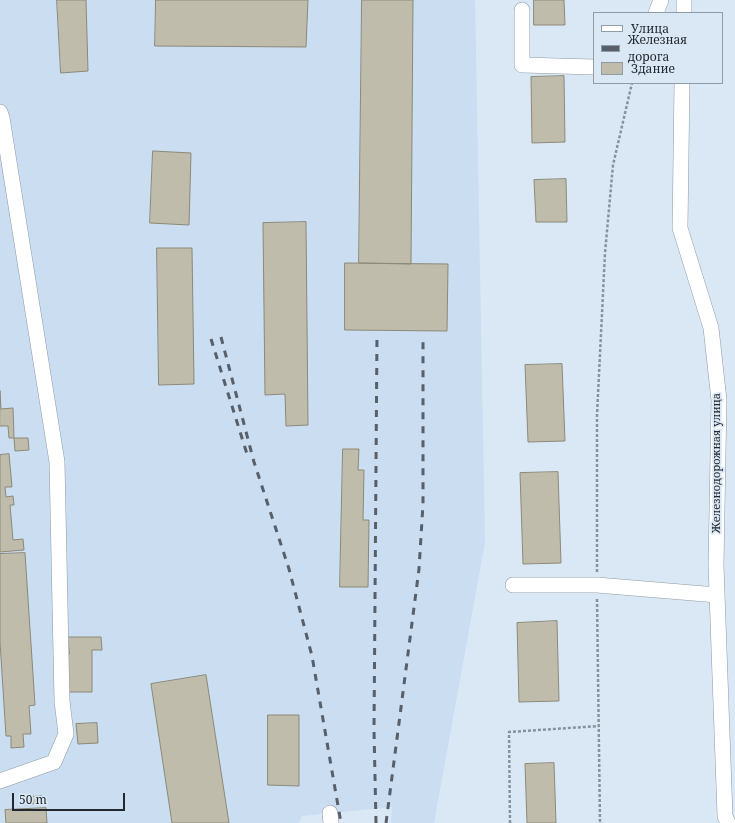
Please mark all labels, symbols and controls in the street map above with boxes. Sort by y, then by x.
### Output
legend [593,12,723,84]
text: Улица [631,20,669,37]
text: Железная дорога [628,31,687,65]
text: Здание [631,60,675,77]
street label: Железнодорожная улица [710,393,724,533]
scale bar [14,785,127,811]
text: 50 m [19,791,47,808]

